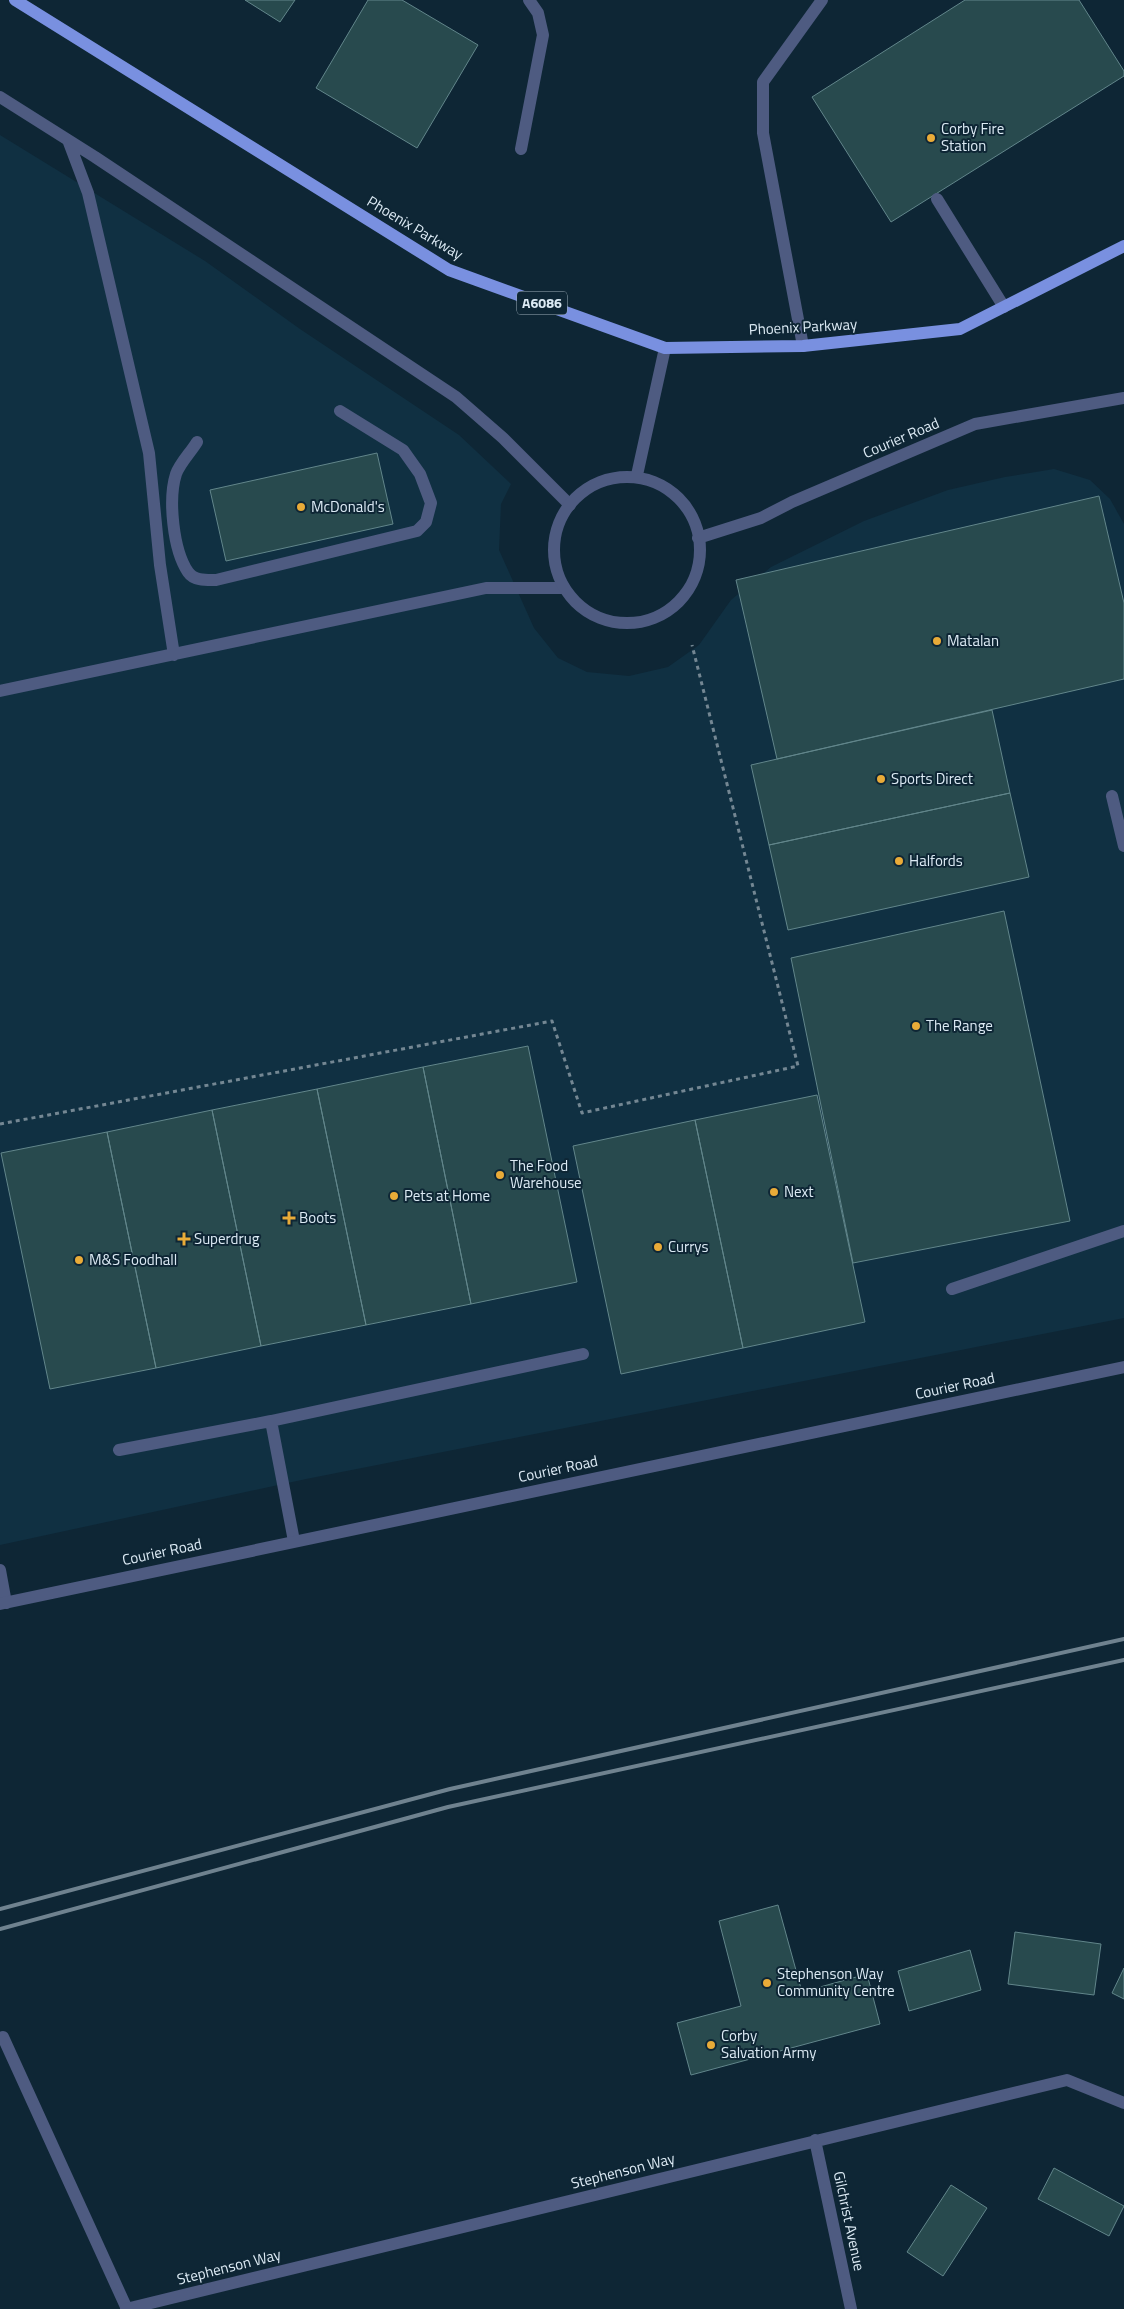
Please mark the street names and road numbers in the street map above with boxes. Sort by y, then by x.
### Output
street label: Phoenix Parkway [363,190,468,265]
road number: A6086 [517,292,567,314]
street label: Phoenix Parkway [748,312,858,341]
street label: Courier Road [859,411,943,464]
street label: Courier Road [913,1366,997,1405]
street label: Courier Road [516,1449,600,1488]
street label: Courier Road [120,1532,204,1571]
street label: Stephenson Way [568,2146,677,2195]
street label: Gilchrist Avenue [828,2169,871,2273]
street label: Stephenson Way [174,2242,283,2291]

